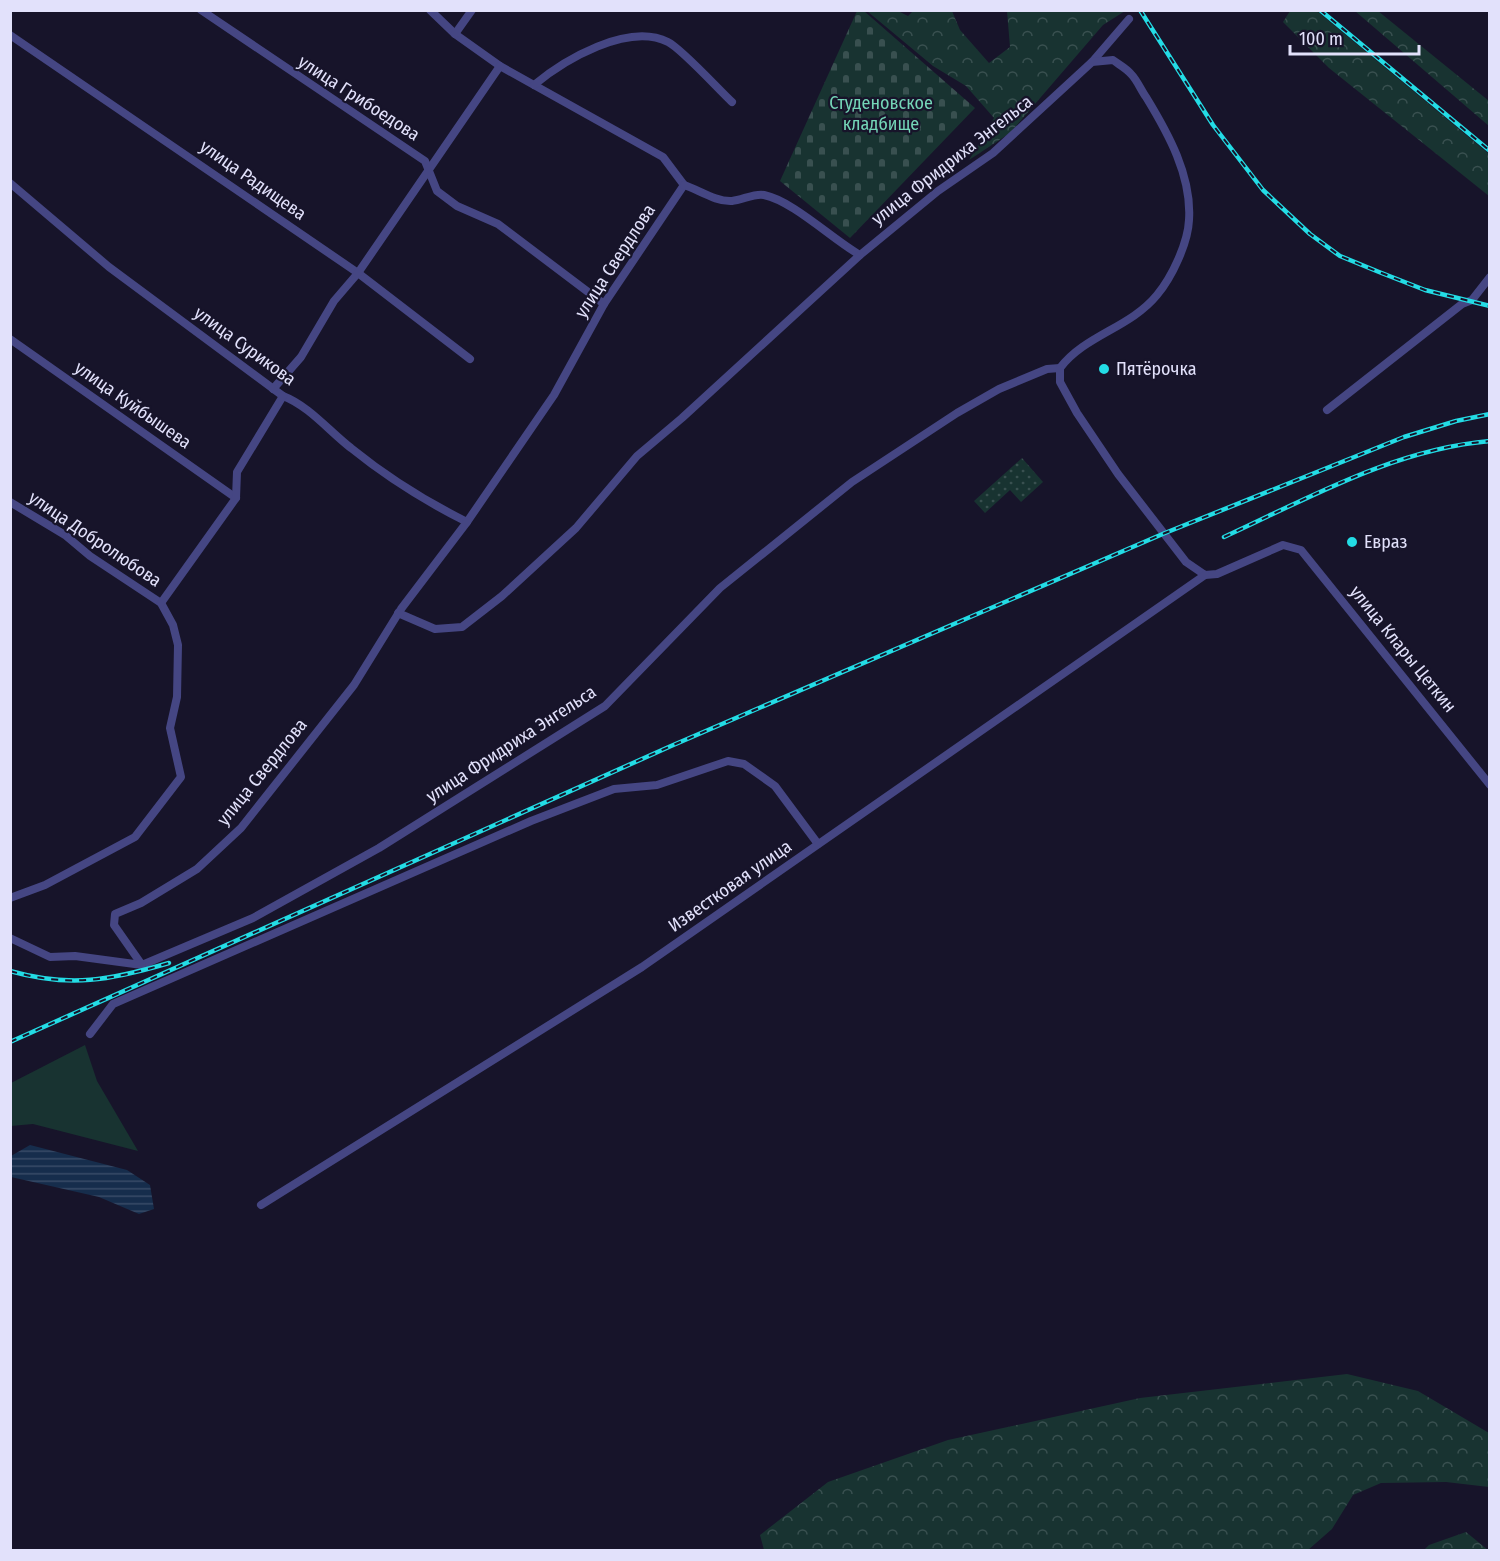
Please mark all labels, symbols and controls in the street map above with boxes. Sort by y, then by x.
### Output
scale bar [1290,18,1419,56]
text: 100 m [1299,28,1343,50]
street label: улица Грибоедова [294,50,424,146]
street label: улица Фридриха Энгельса [867,90,1037,230]
park label: Студеновское кладбище [829,92,933,135]
street label: улица Радищева [196,135,311,225]
street label: улица Свердлова [570,200,660,322]
street label: улица Сурикова [190,302,300,390]
street label: улица Куйбышева [70,357,196,453]
place label: Пятёрочка [1116,358,1197,380]
marker: Пятёрочка [1097,362,1111,376]
street label: улица Добролюбова [24,486,166,592]
place label: Евраз [1364,531,1408,553]
marker: Евраз [1345,535,1359,549]
street label: улица Клары Цеткин [1345,581,1461,717]
street label: улица Фридриха Энгельса [422,681,600,807]
street label: улица Свердлова [212,714,312,830]
street label: Известковая улица [664,835,796,937]

